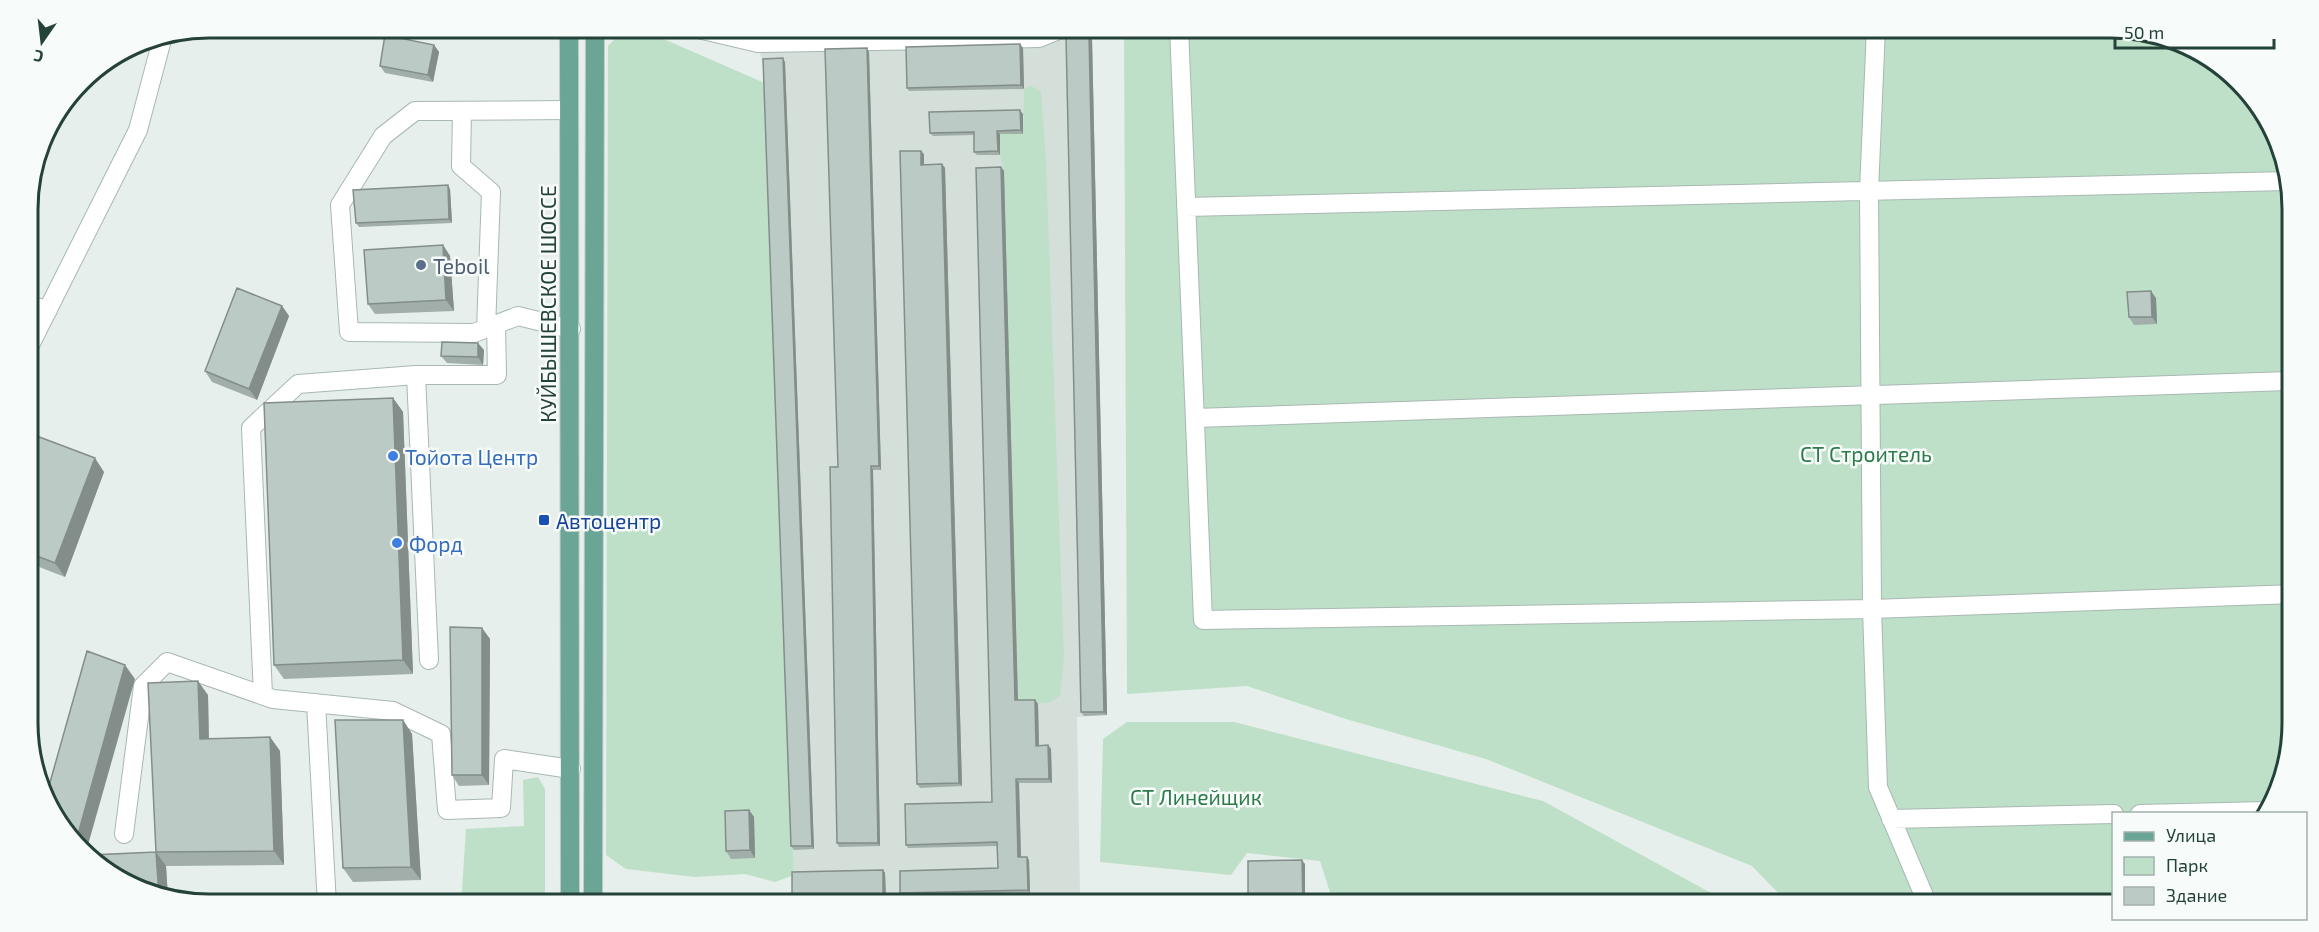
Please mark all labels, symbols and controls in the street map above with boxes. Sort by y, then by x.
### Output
north arrow [12,12,72,72]
scale bar [2115,12,2274,50]
text: 50 m [2124,21,2164,43]
text: С [31,47,45,67]
street label: КУЙБЫШЕВСКОЕ ШОССЕ [535,185,560,423]
place label: Teboil [433,253,490,278]
marker: Teboil [414,258,428,272]
park label: СТ Строитель [1800,441,1932,466]
place label: Тойота Центр [405,444,538,469]
marker: Тойота Центр [386,449,400,463]
place label: Автоцентр [556,508,661,533]
marker: Автоцентр [537,513,551,527]
place label: Форд [409,531,463,556]
marker: Форд [390,536,404,550]
park label: СТ Линейщик [1130,784,1262,809]
legend [2112,812,2307,920]
text: Улица [2166,824,2216,846]
text: Парк [2166,854,2208,876]
text: Здание [2166,884,2227,906]

